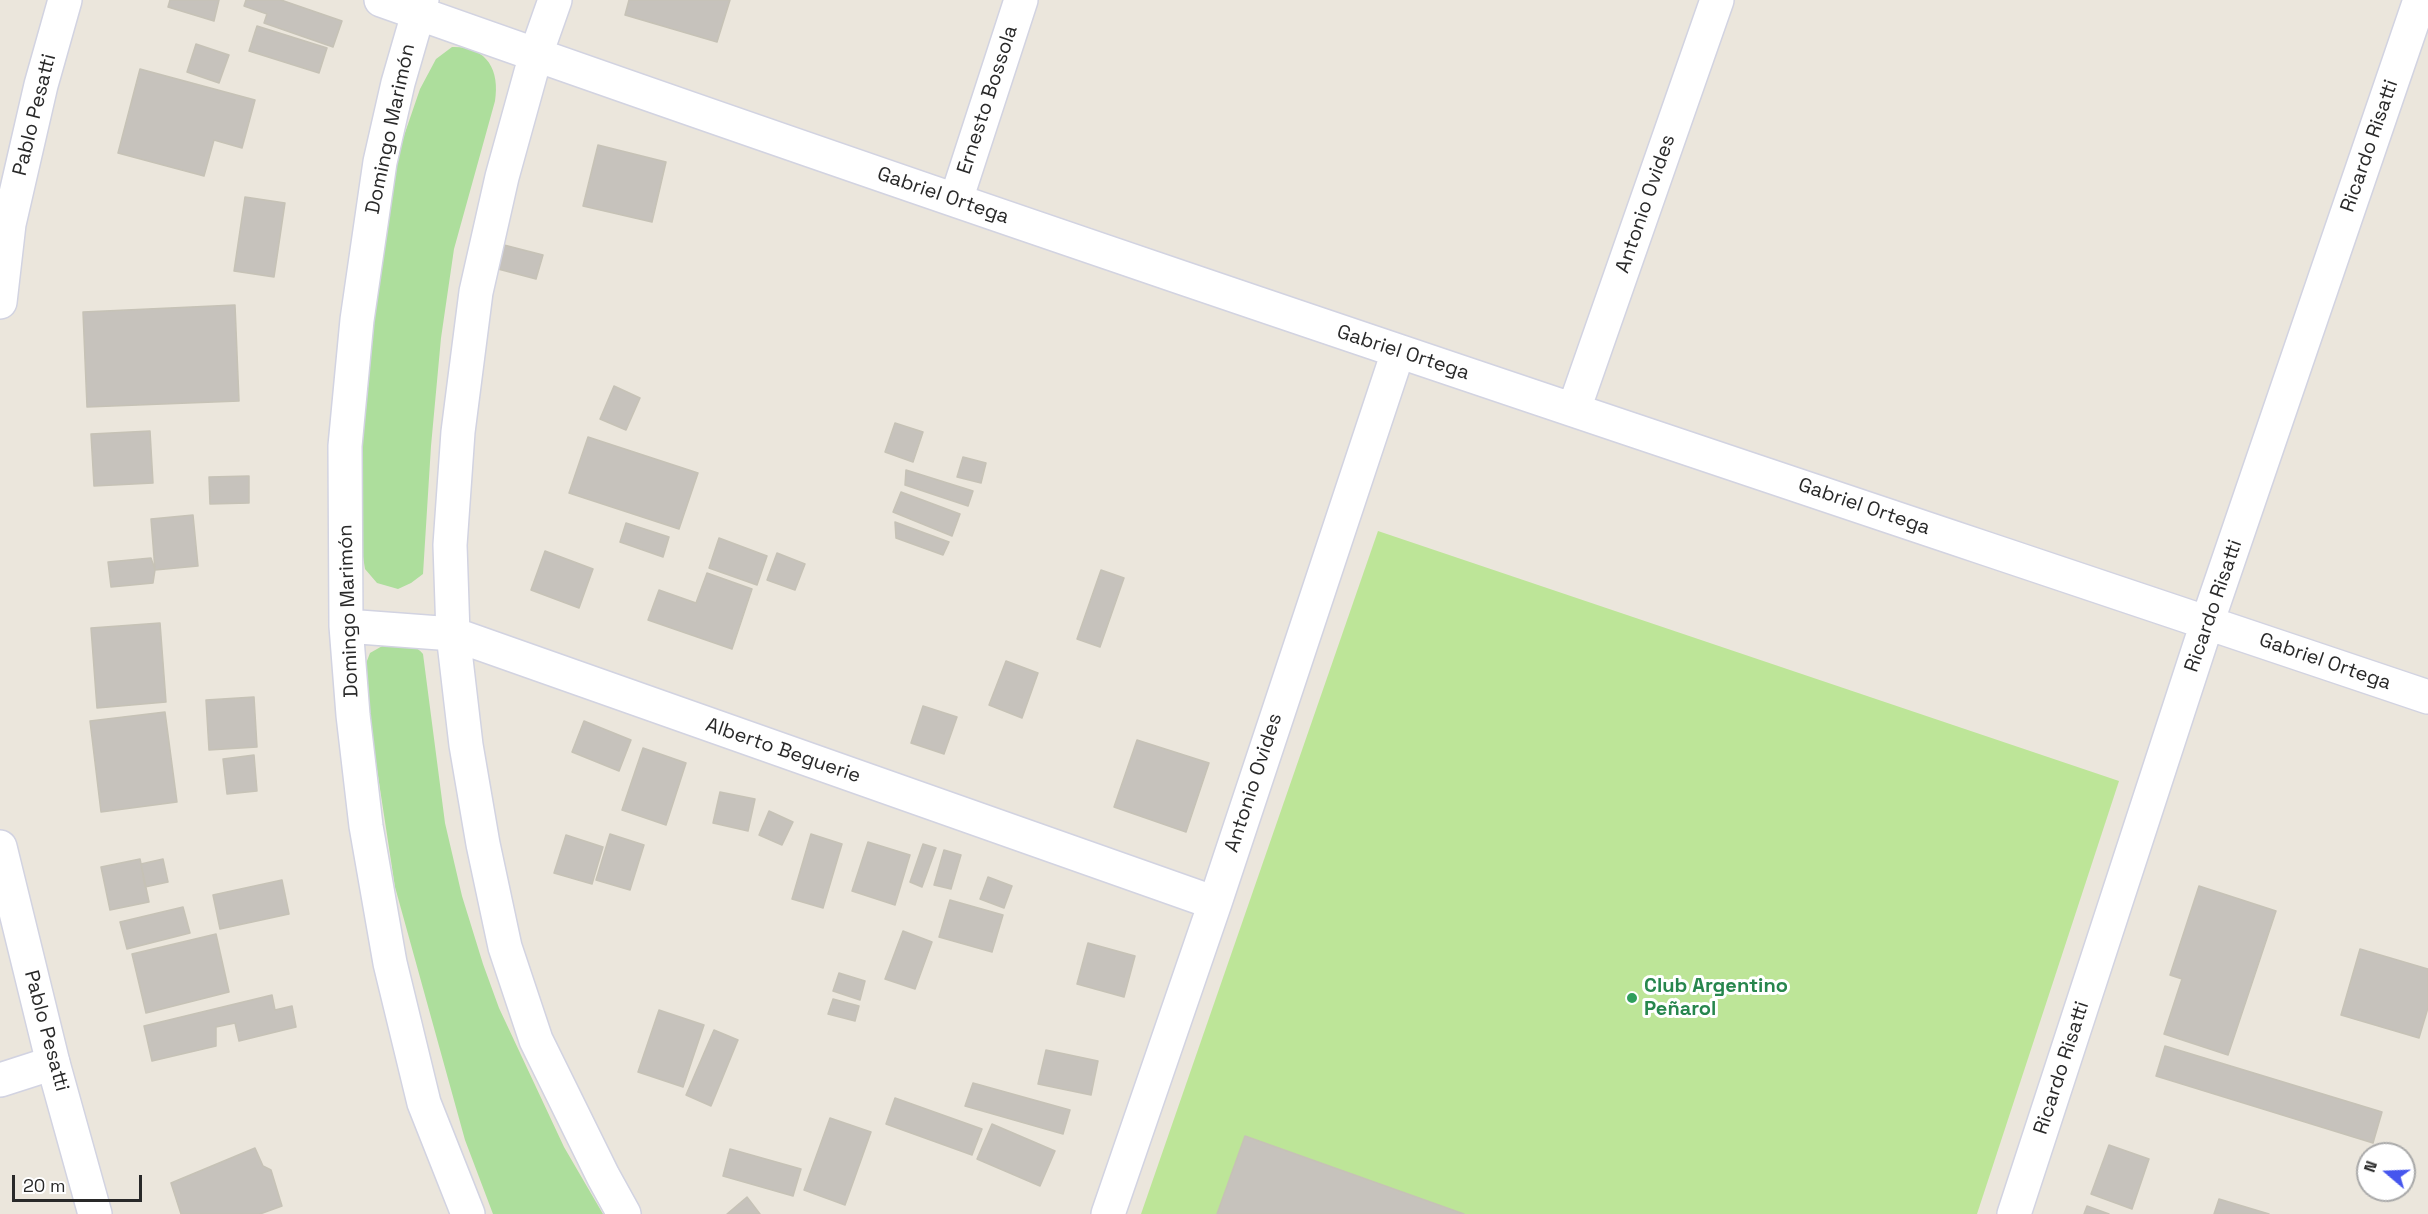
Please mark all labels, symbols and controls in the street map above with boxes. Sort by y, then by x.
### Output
street label: Ernesto Bossola [953,23,1023,177]
street label: Domingo Marimón [361,42,421,216]
street label: Pablo Pesatti [8,52,62,178]
street label: Ricardo Risatti [2336,77,2404,215]
street label: Antonio Ovides [1611,132,1681,276]
street label: Gabriel Ortega [874,162,1012,230]
street label: Gabriel Ortega [1334,320,1472,386]
street label: Gabriel Ortega [1795,473,1933,541]
street label: Domingo Marimón [334,524,364,698]
street label: Ricardo Risatti [2180,537,2248,675]
street label: Gabriel Ortega [2256,628,2394,696]
street label: Antonio Ovides [1220,710,1288,856]
street label: Alberto Beguerie [702,713,864,789]
street label: Pablo Pesatti [18,968,74,1094]
place label: Club Argentino Peñarol [1644,975,1788,1022]
marker: Club Argentino Peñarol [1625,991,1639,1005]
street label: Ricardo Risatti [2029,998,2095,1138]
north arrow [2356,1142,2416,1202]
text: N [2359,1158,2382,1175]
scale bar [15,1163,146,1201]
text: 20 m [23,1174,66,1197]

